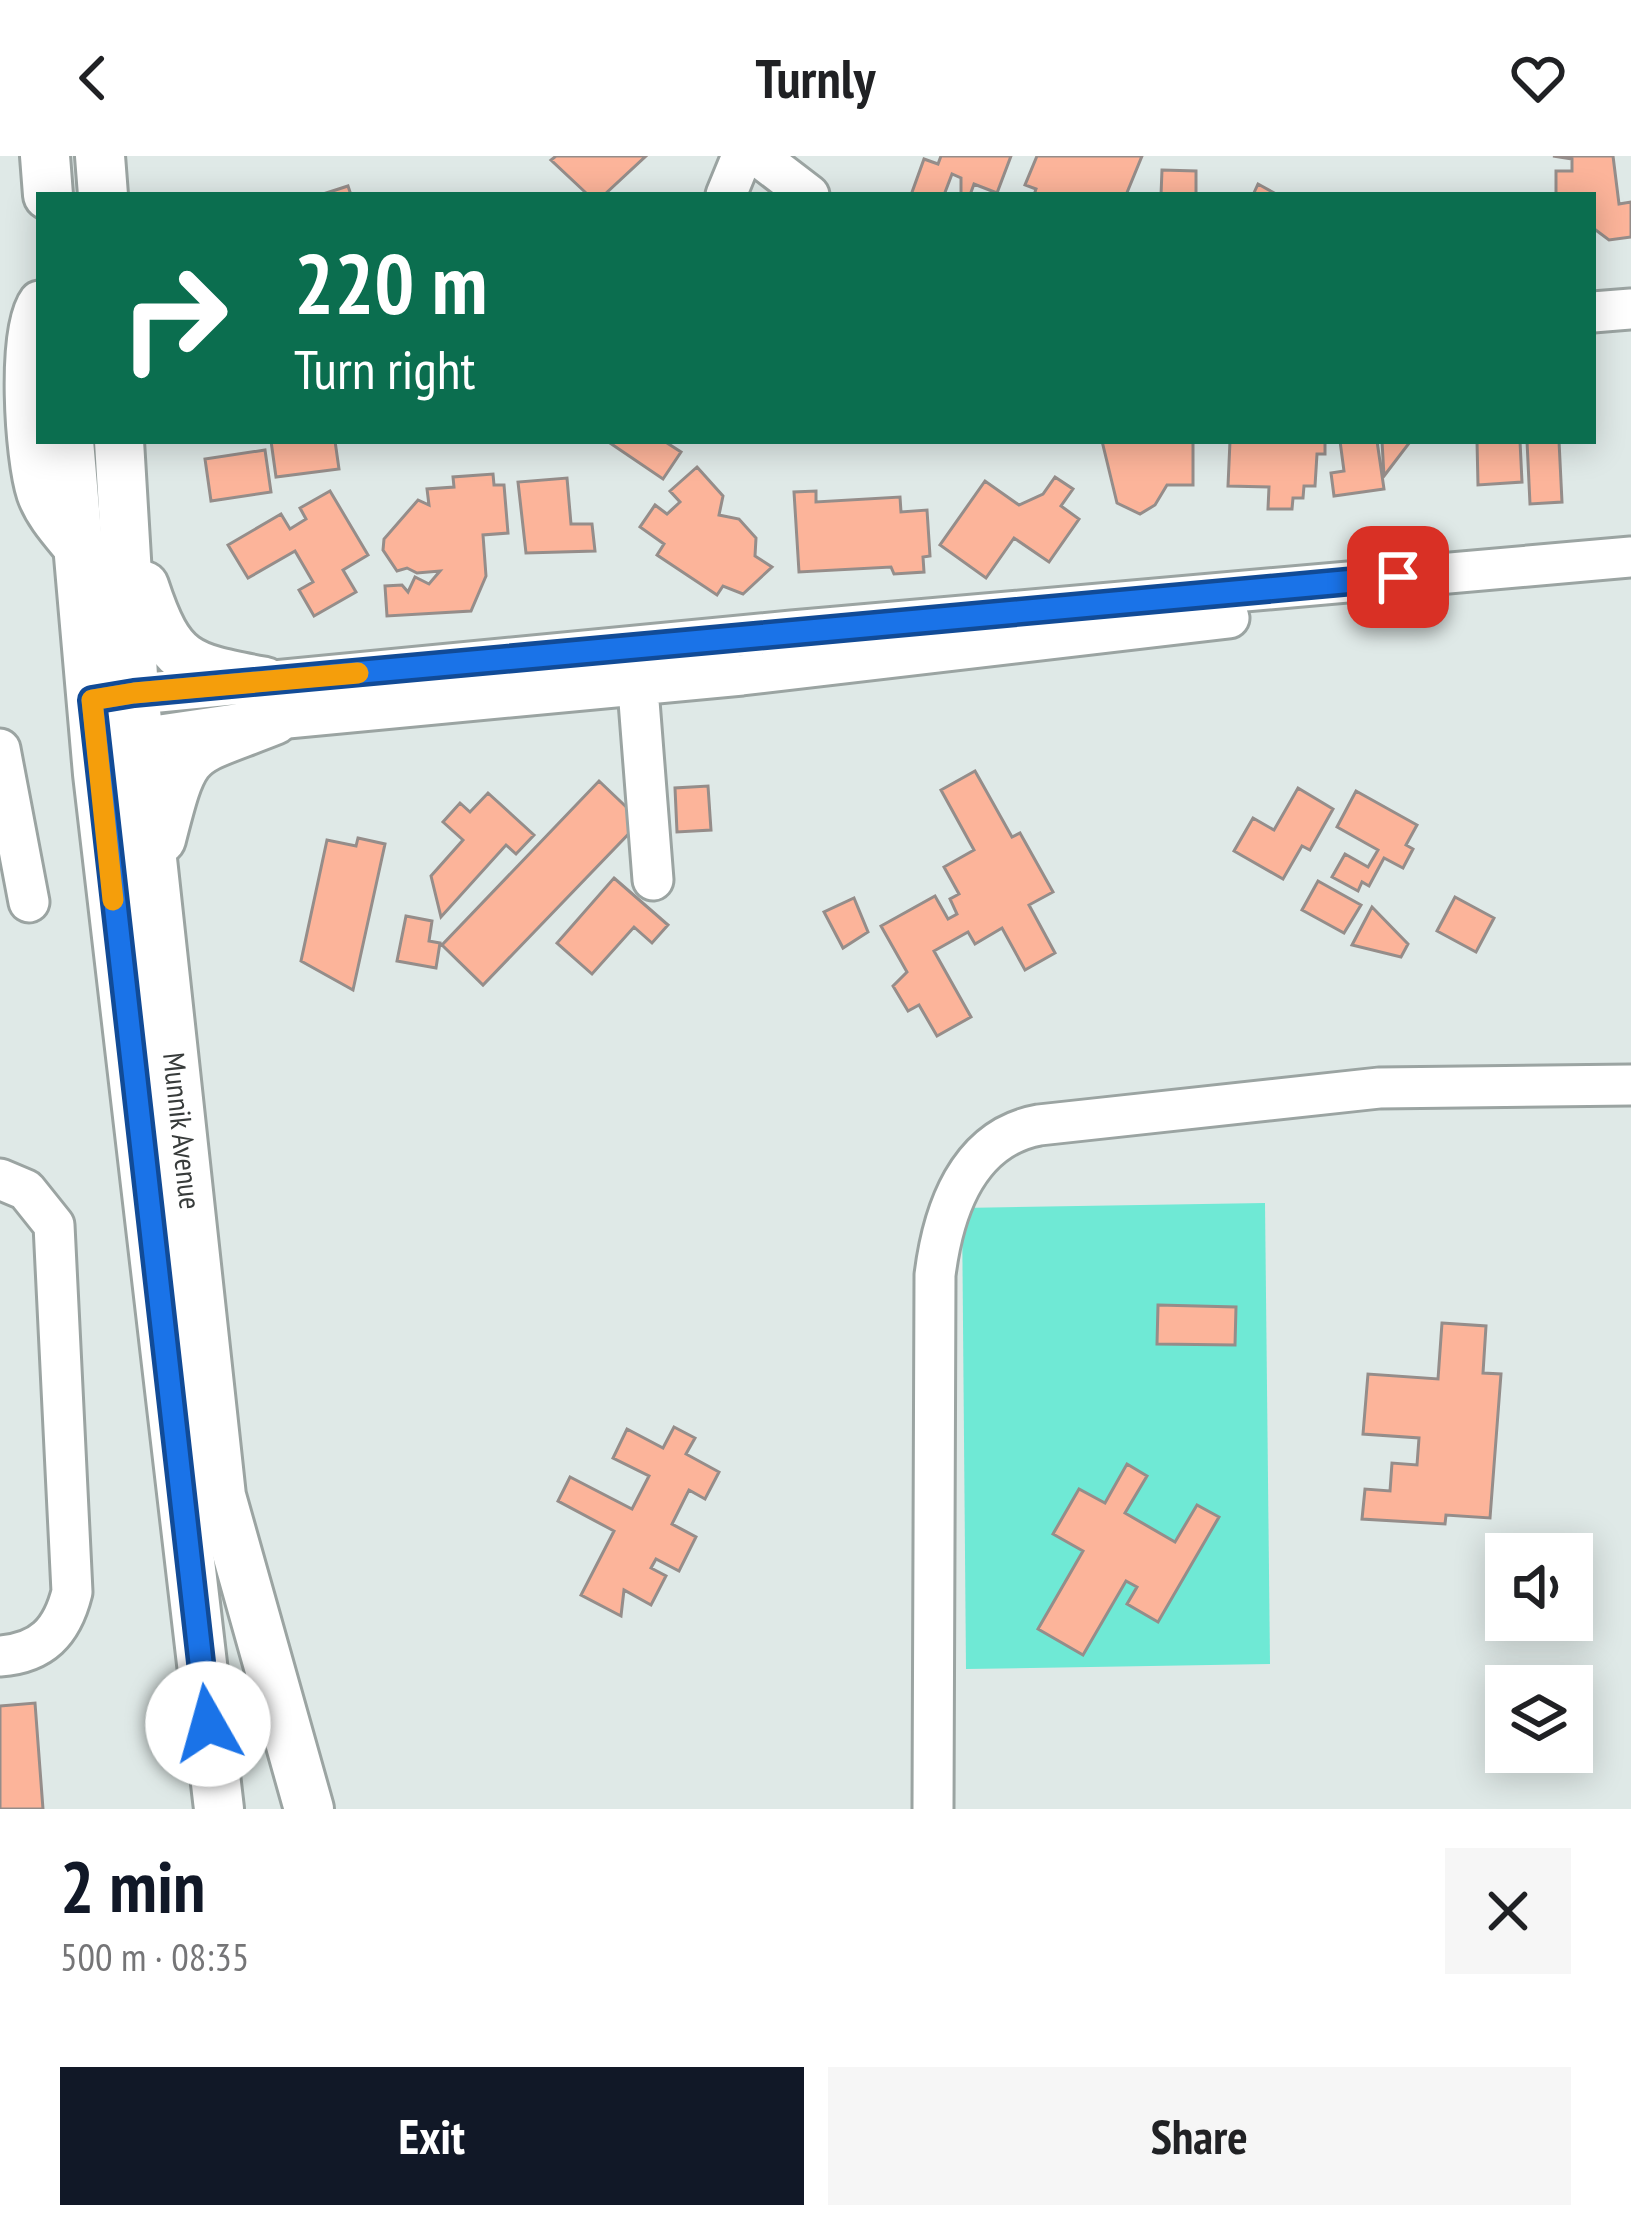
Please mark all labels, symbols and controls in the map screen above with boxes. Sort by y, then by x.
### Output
text: Turnly [756,43,875,113]
icon: back [60,45,126,111]
icon: heart [1505,45,1571,111]
text: 220 m [294,228,487,337]
icon: right [96,240,252,396]
text: Turn right [294,334,475,404]
pin [1347,526,1449,628]
icon: arrive [1365,544,1431,610]
street label: Munnik Avenue [155,1050,211,1211]
map controls [1485,1533,1593,1773]
button: sound [1485,1533,1593,1641]
position arrow [145,1661,271,1787]
button: layers [1485,1665,1593,1773]
text: 2 min [60,1839,205,1932]
button: close [1445,1848,1571,1974]
text: 500 m · 08:35 [60,1931,249,1982]
button: Exit [60,2067,804,2205]
button: Share [828,2067,1571,2205]

